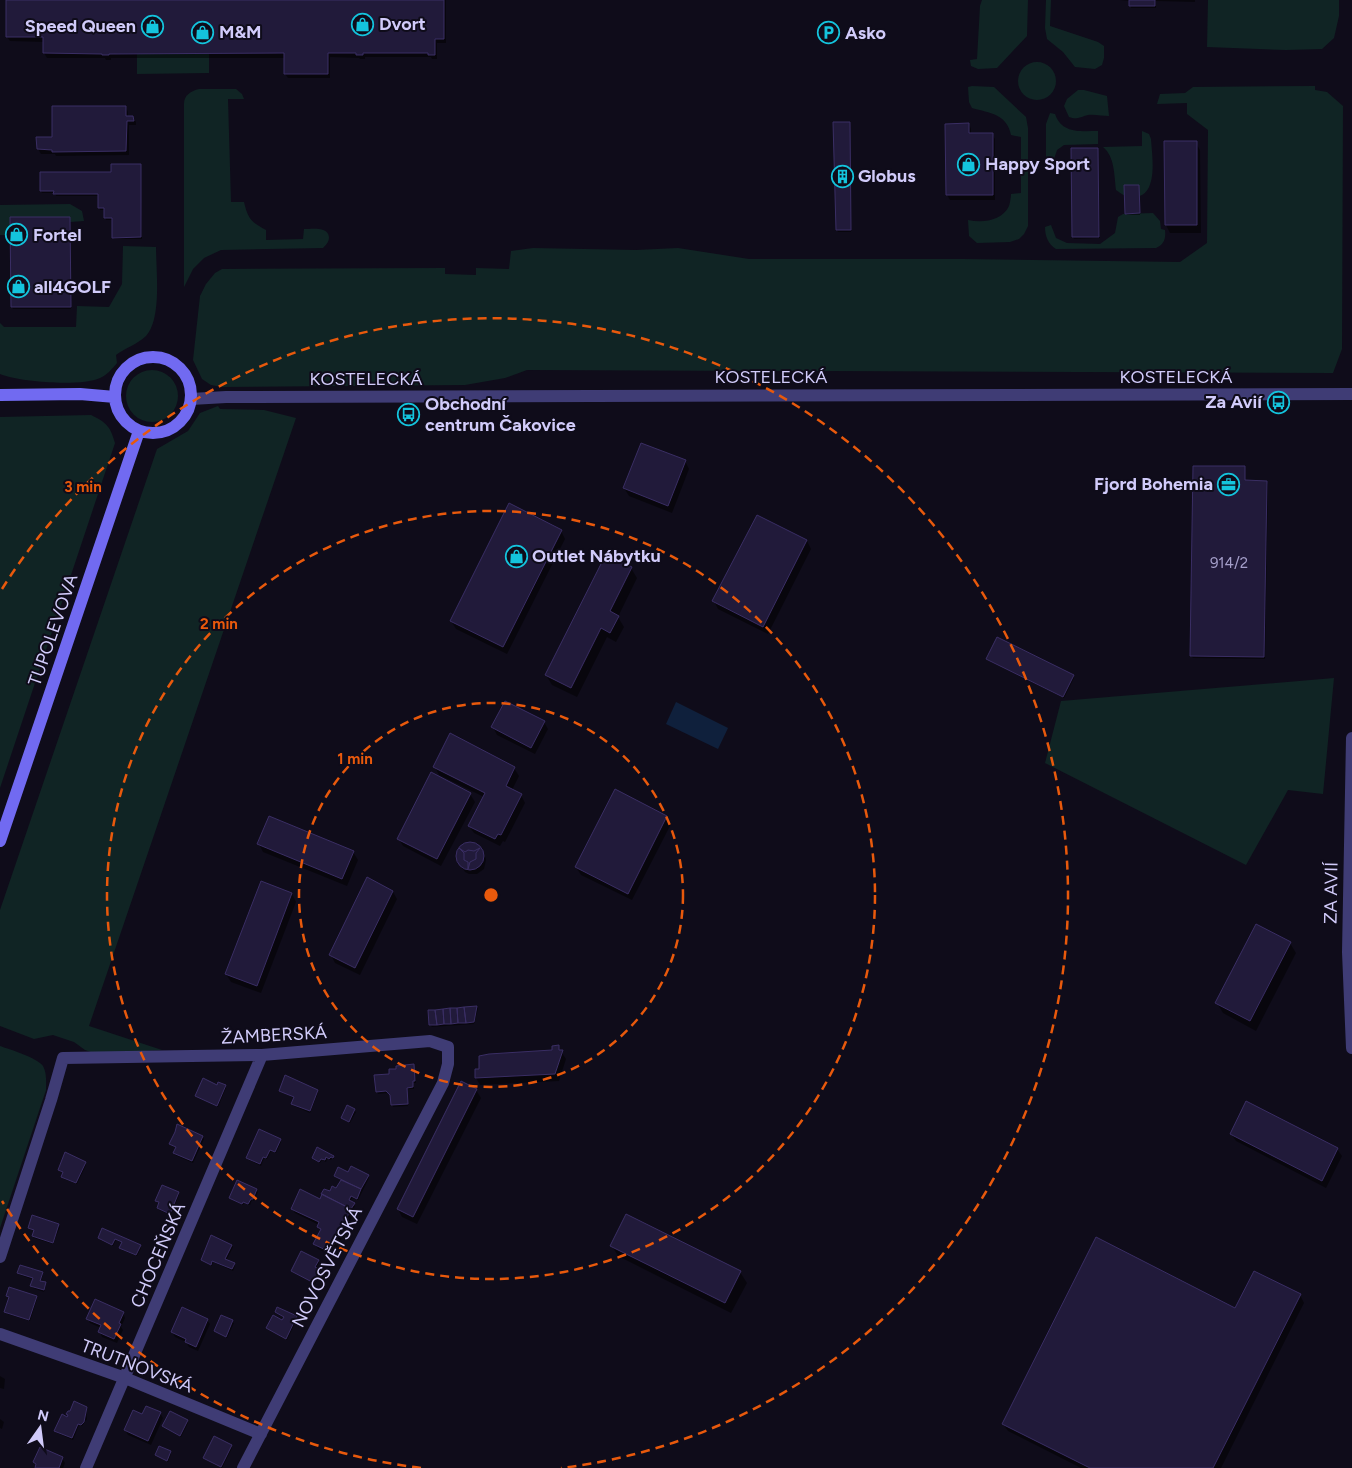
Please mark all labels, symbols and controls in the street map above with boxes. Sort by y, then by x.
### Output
shop icon: Dvort [351,12,375,36]
place label: Dvort [379,13,426,35]
shop icon: Speed Queen [140,14,164,38]
place label: Speed Queen [25,15,136,37]
shop icon: M&M [191,20,215,44]
place label: M&M [219,21,262,43]
parking icon: Asko [817,21,841,45]
place label: Asko [845,22,886,44]
shop icon: Happy Sport [957,152,981,176]
place label: Happy Sport [985,153,1090,175]
building icon: Globus [830,164,854,188]
place label: Globus [858,165,916,187]
shop icon: Fortel [5,223,29,247]
place label: Fortel [33,224,82,246]
shop icon: all4GOLF [6,275,30,299]
place label: all4GOLF [34,276,111,298]
street label: KOSTELECKÁ [715,366,827,388]
street label: KOSTELECKÁ [1120,366,1232,388]
street label: KOSTELECKÁ [310,368,422,390]
bus stop icon: Za Avií [1266,390,1290,414]
place label: Za Avií [1205,391,1263,413]
place label: Obchodní centrum Čakovice [425,393,576,436]
bus stop icon: Obchodní centrum Čakovice [397,402,421,426]
office icon: Fjord Bohemia [1217,472,1241,496]
place label: Fjord Bohemia [1094,473,1213,495]
text: 3 min [64,478,102,496]
shop icon: Outlet Nábytku [504,544,528,568]
place label: Outlet Nábytku [532,545,661,567]
house number: 914/2 [1210,554,1248,572]
street label: TUPOLEVOVA [24,571,82,689]
text: 2 min [200,615,238,633]
text: 1 min [337,750,373,768]
street label: ZA AVIÍ [1319,861,1343,924]
centre of rings [482,886,500,904]
street label: ŽAMBERSKÁ [220,1021,328,1049]
street label: CHOCEŇSKÁ [126,1199,190,1311]
street label: NOVOSVĚTSKÁ [287,1203,367,1331]
street label: TRUTNOVSKÁ [78,1335,196,1397]
north arrow [15,1403,65,1453]
text: N [36,1406,50,1425]

